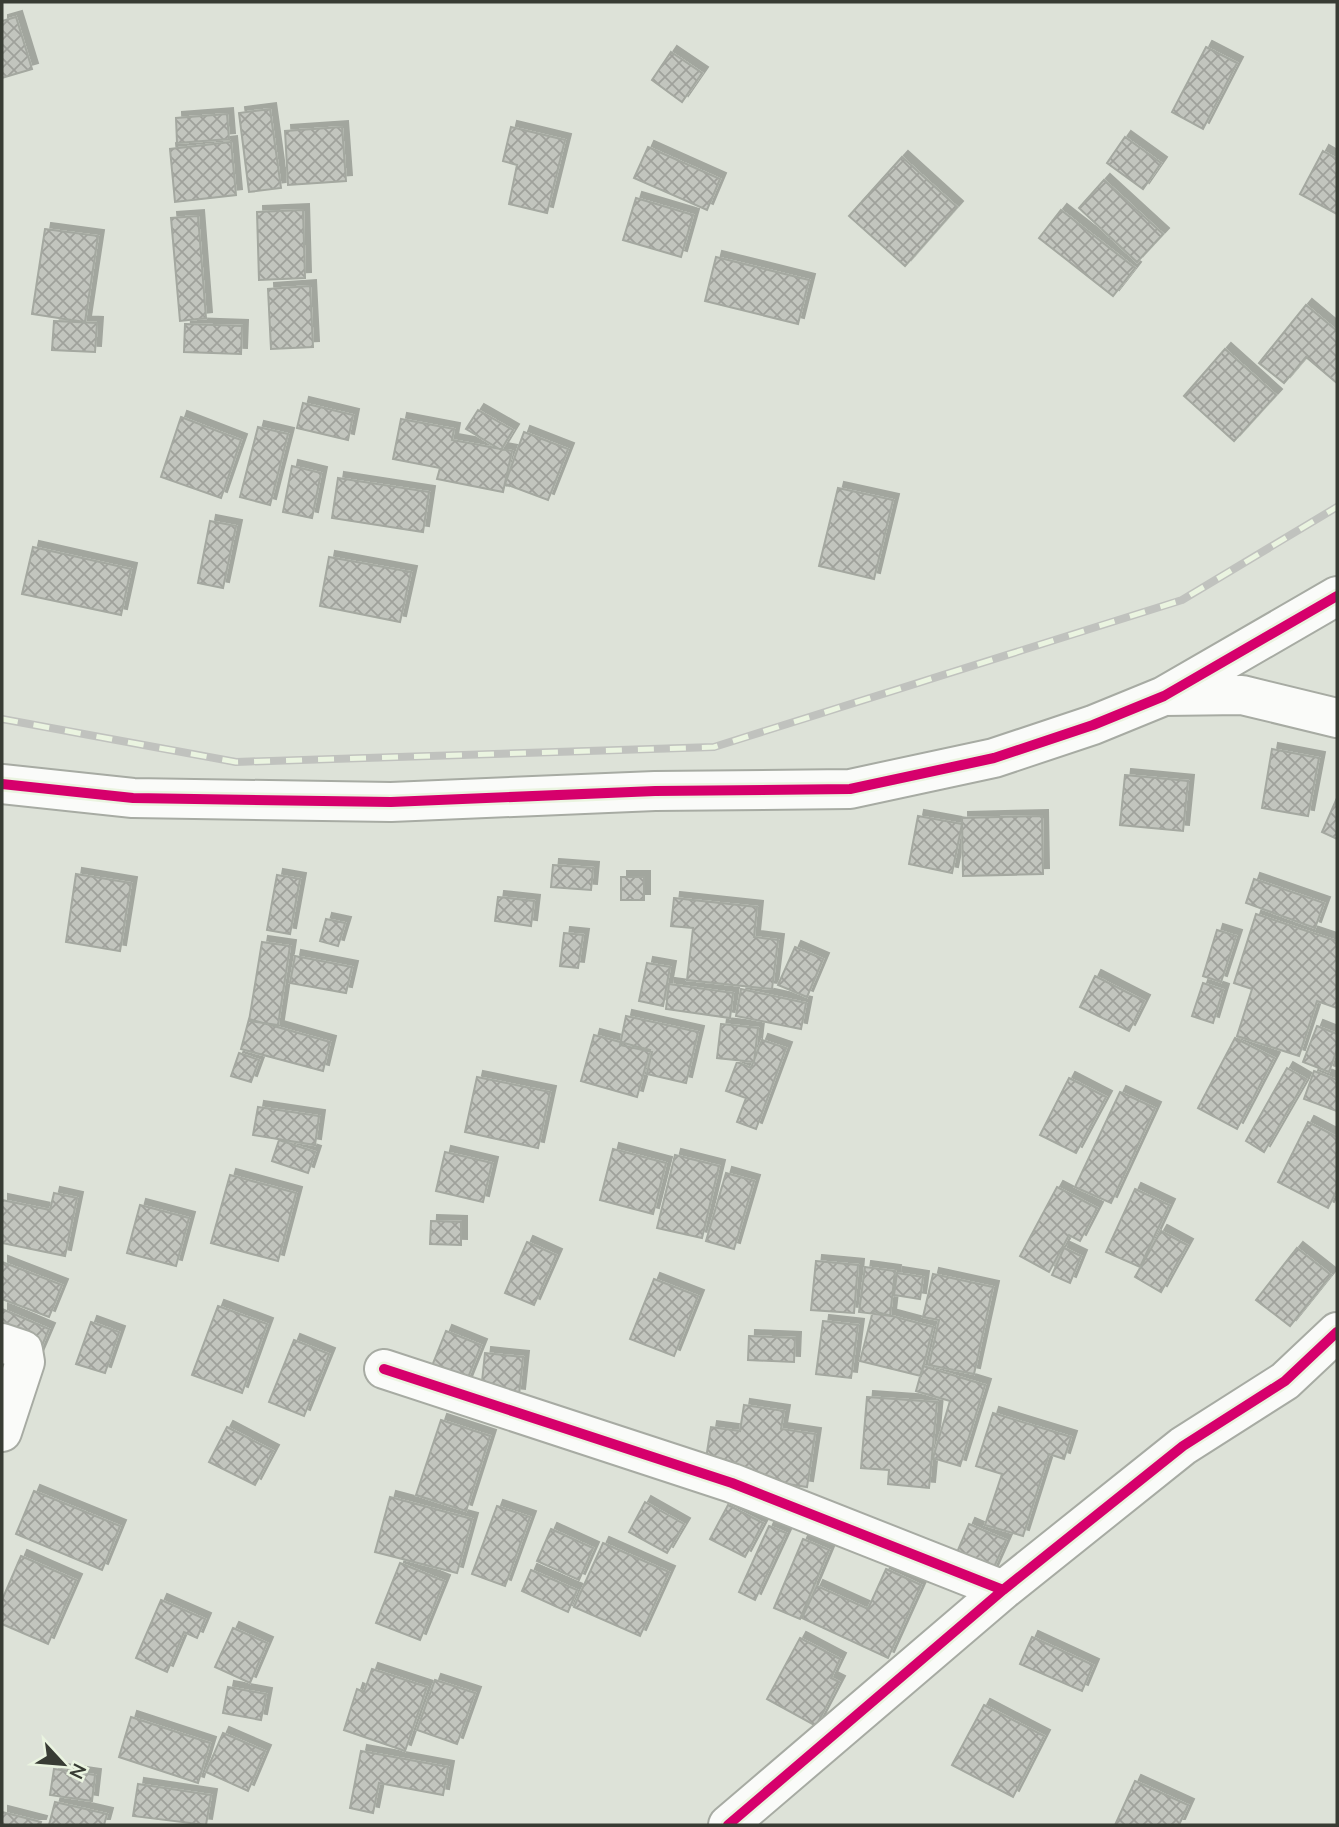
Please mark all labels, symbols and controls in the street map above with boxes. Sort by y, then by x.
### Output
north arrow [28,1729,98,1799]
text: N [63,1759,92,1783]

